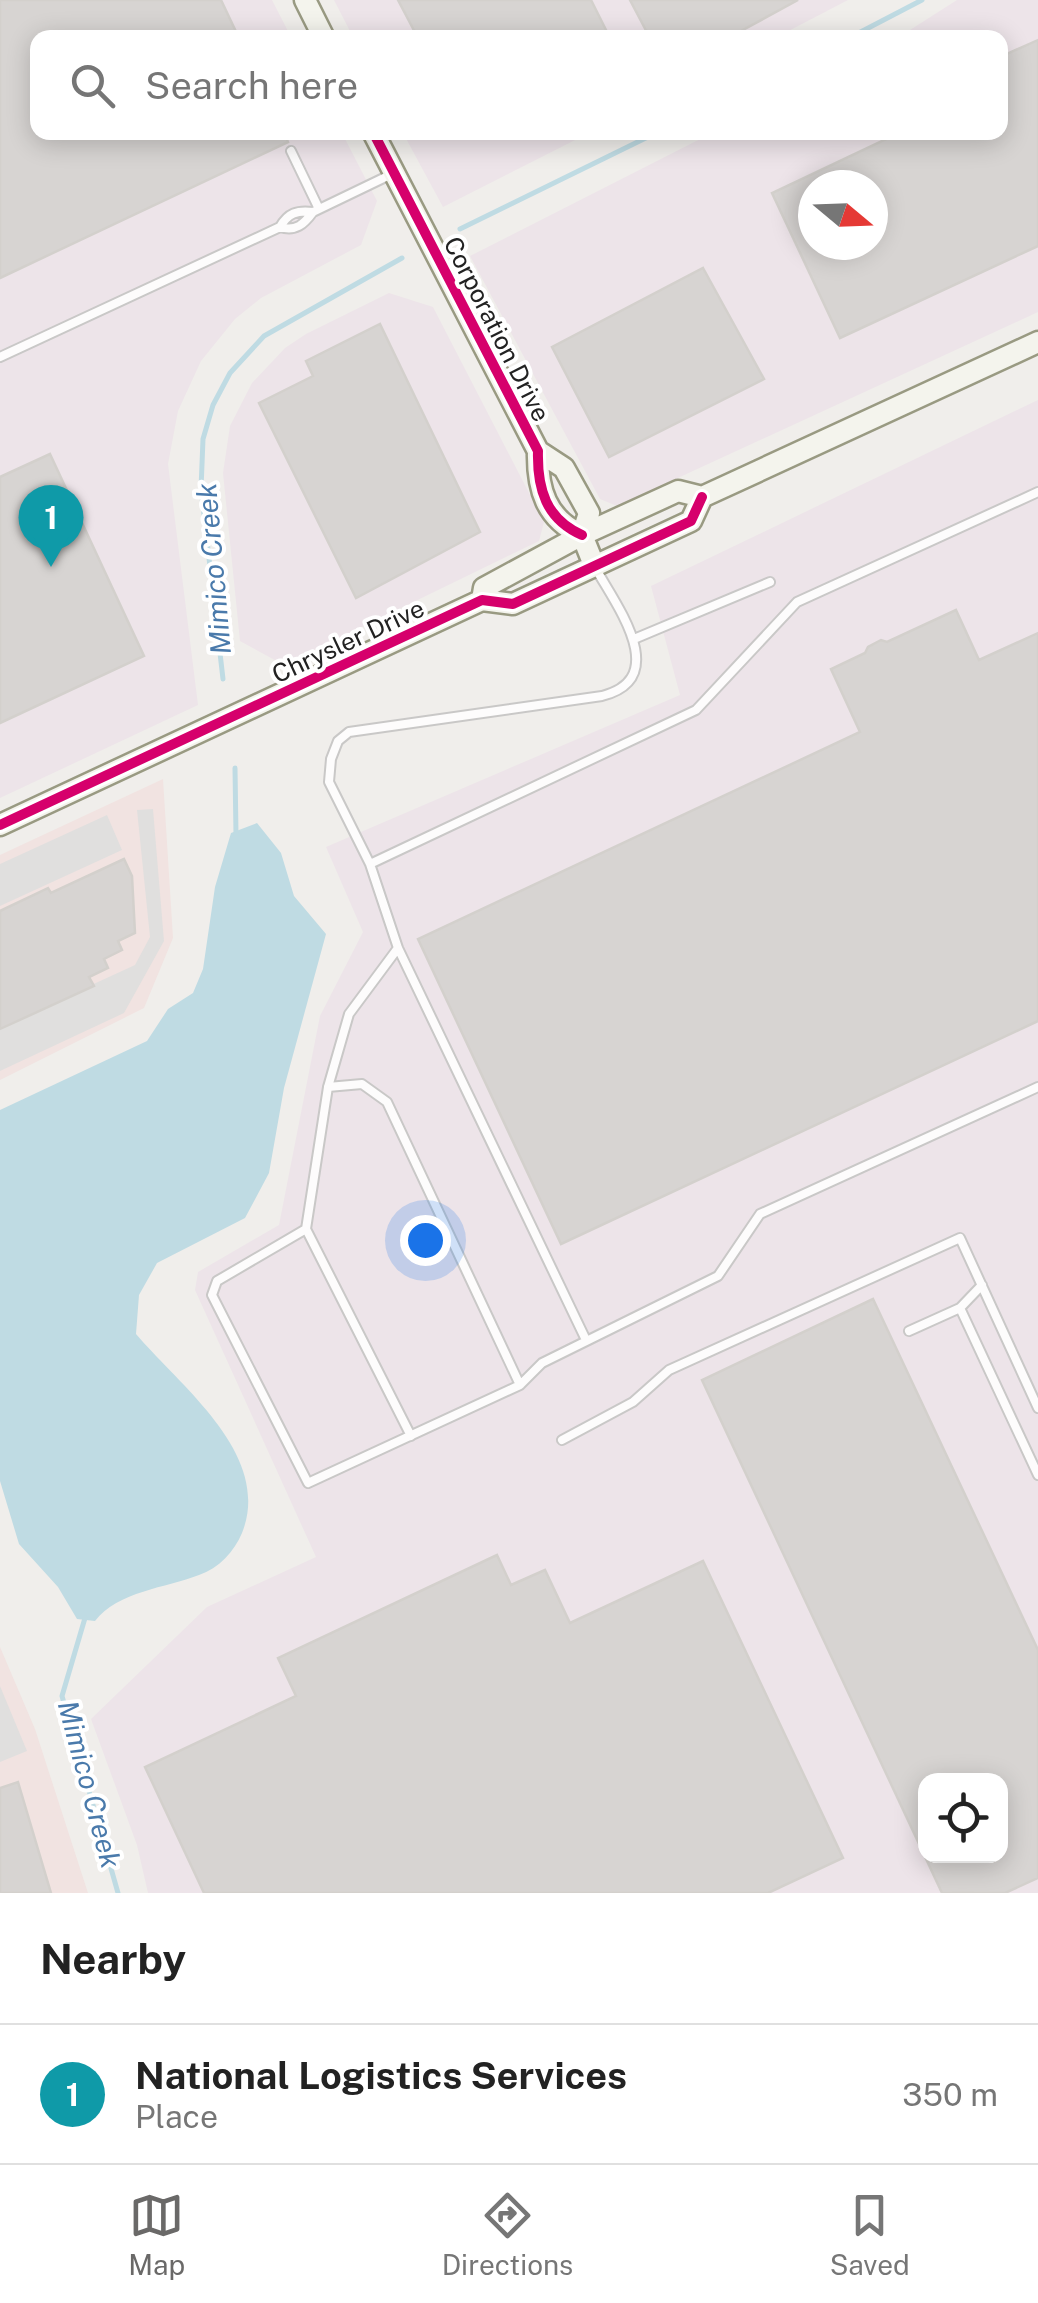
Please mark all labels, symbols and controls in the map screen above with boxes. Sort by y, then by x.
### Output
search box [30,30,1008,140]
icon: search [65,58,120,113]
text: Search here [145,63,358,108]
north arrow [798,170,888,260]
street label: Corporation Drive [438,232,556,426]
water label: Mimico Creek [189,482,237,656]
pin: 1 [18,484,84,567]
street label: Chrysler Drive [267,593,429,689]
your location [400,1215,451,1266]
water label: Mimico Creek [52,1697,128,1871]
map controls [918,1773,1008,1863]
button: locate [918,1773,1008,1863]
text: Nearby [40,1934,186,1983]
text: National Logistics Services [135,2053,627,2098]
text: 1 [66,2076,79,2113]
text: 350 m [902,2076,998,2113]
text: Place [135,2098,218,2135]
tab: Map [128,2188,185,2281]
tab: Directions [442,2188,573,2281]
tab: Saved [830,2188,910,2281]

